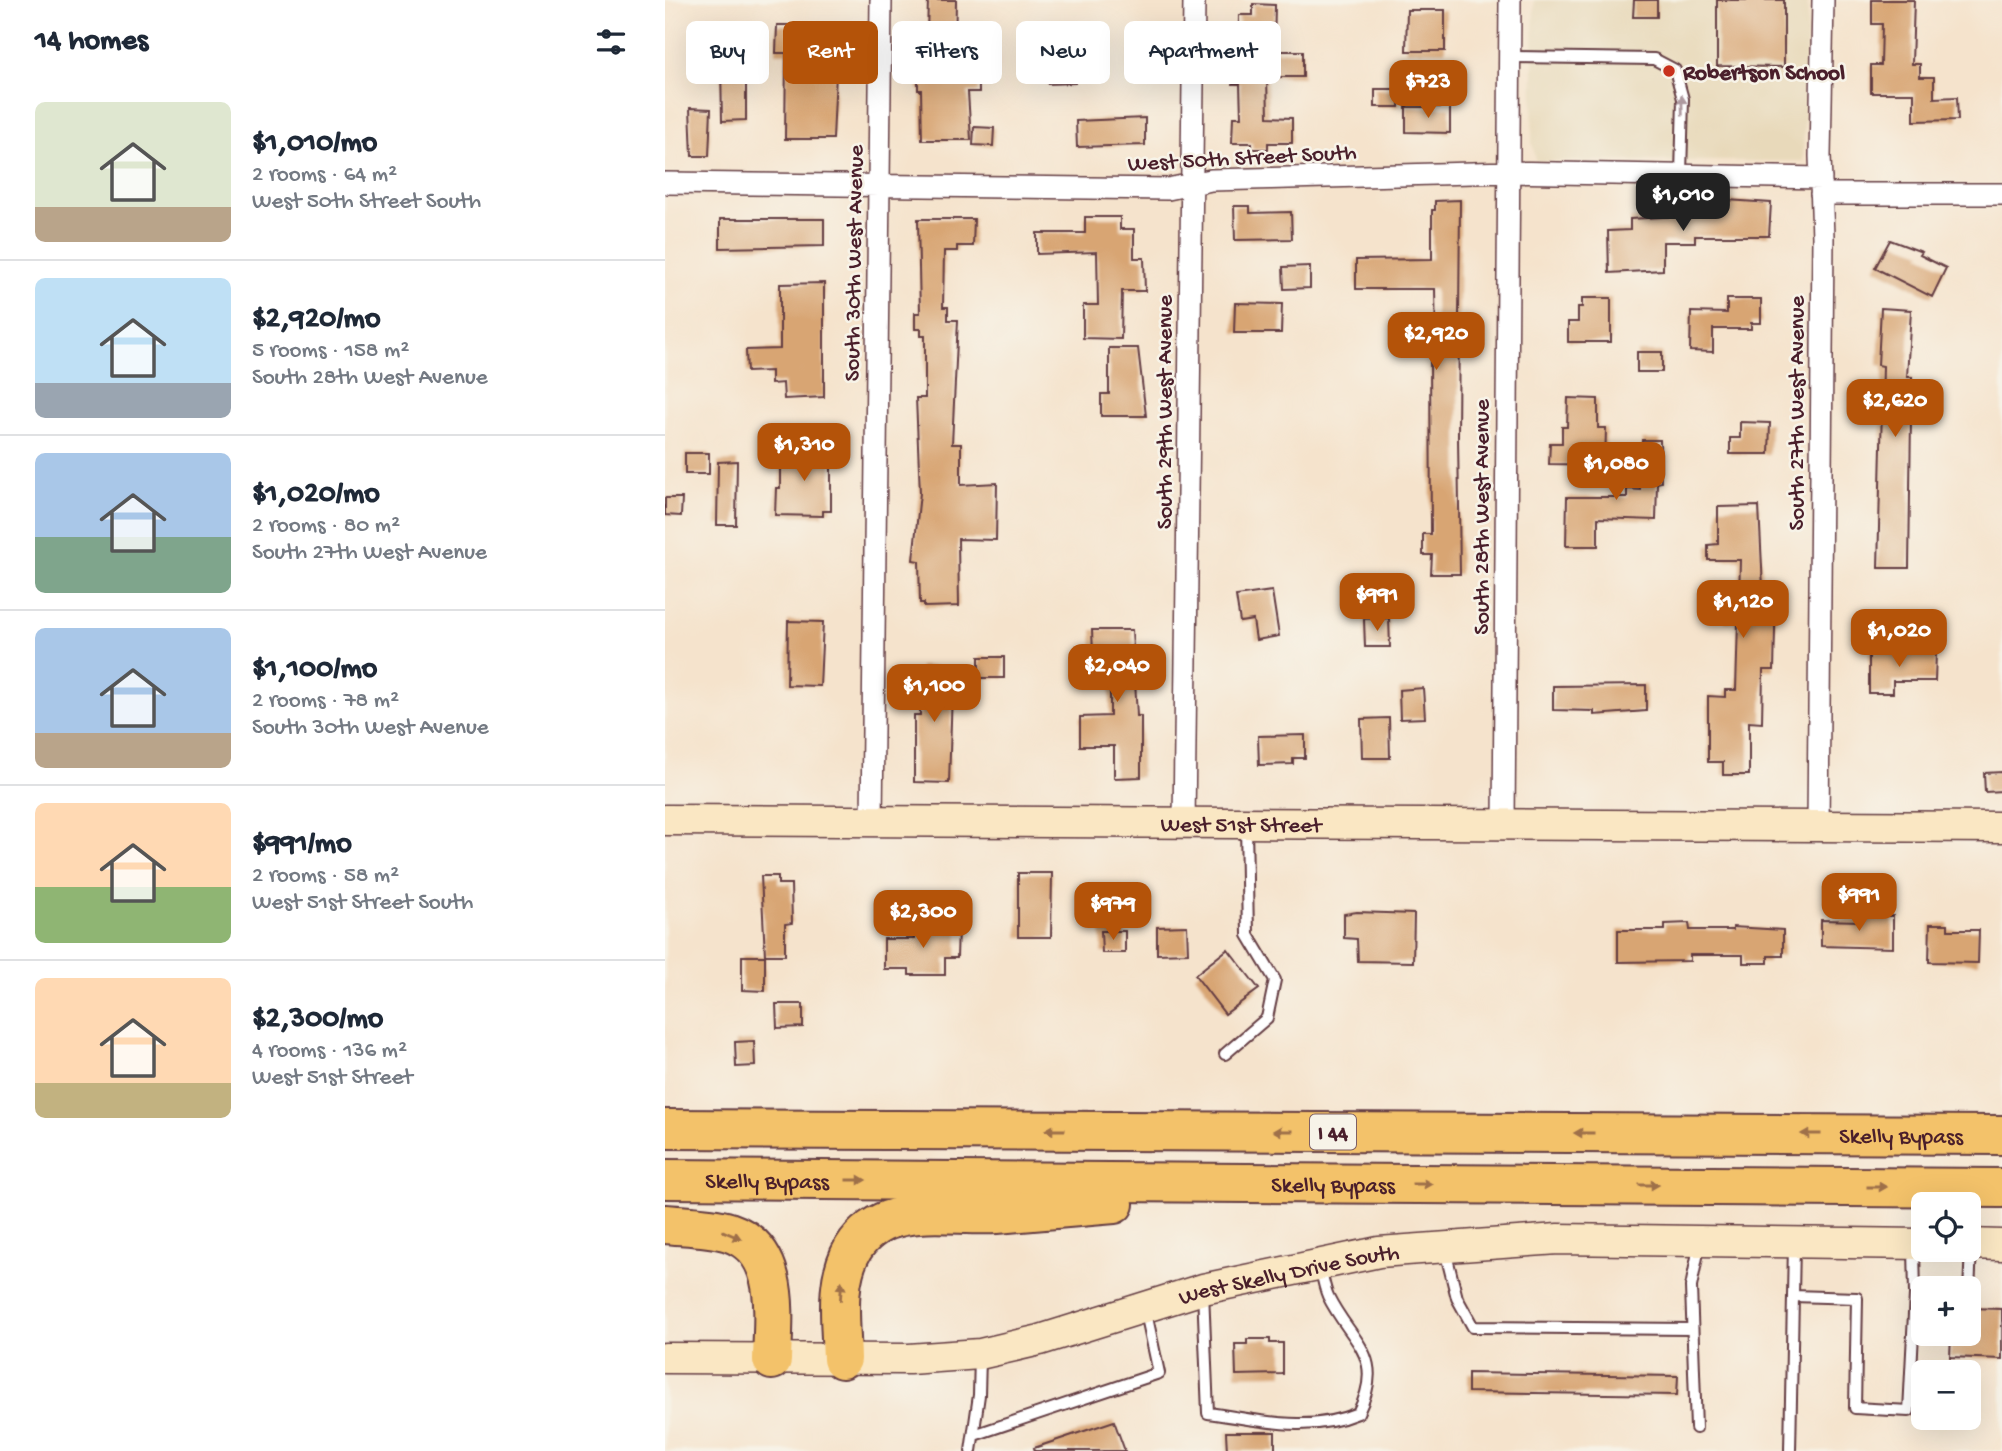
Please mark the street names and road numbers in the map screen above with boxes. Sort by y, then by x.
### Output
street label: West 50th Street South [1127,140,1357,179]
street label: South 30th West Avenue [840,143,871,382]
street label: South 29th West Avenue [1153,294,1180,529]
street label: South 27th West Avenue [1785,294,1812,530]
street label: South 28th West Avenue [1470,398,1497,635]
street label: West 51st Street [1160,813,1323,840]
road number: I 44 [1310,1114,1356,1150]
street label: Skelly Bypass [1839,1124,1964,1152]
street label: Skelly Bypass [705,1169,830,1197]
street label: Skelly Bypass [1271,1173,1396,1201]
street label: West Skelly Drive South [1176,1241,1400,1313]

